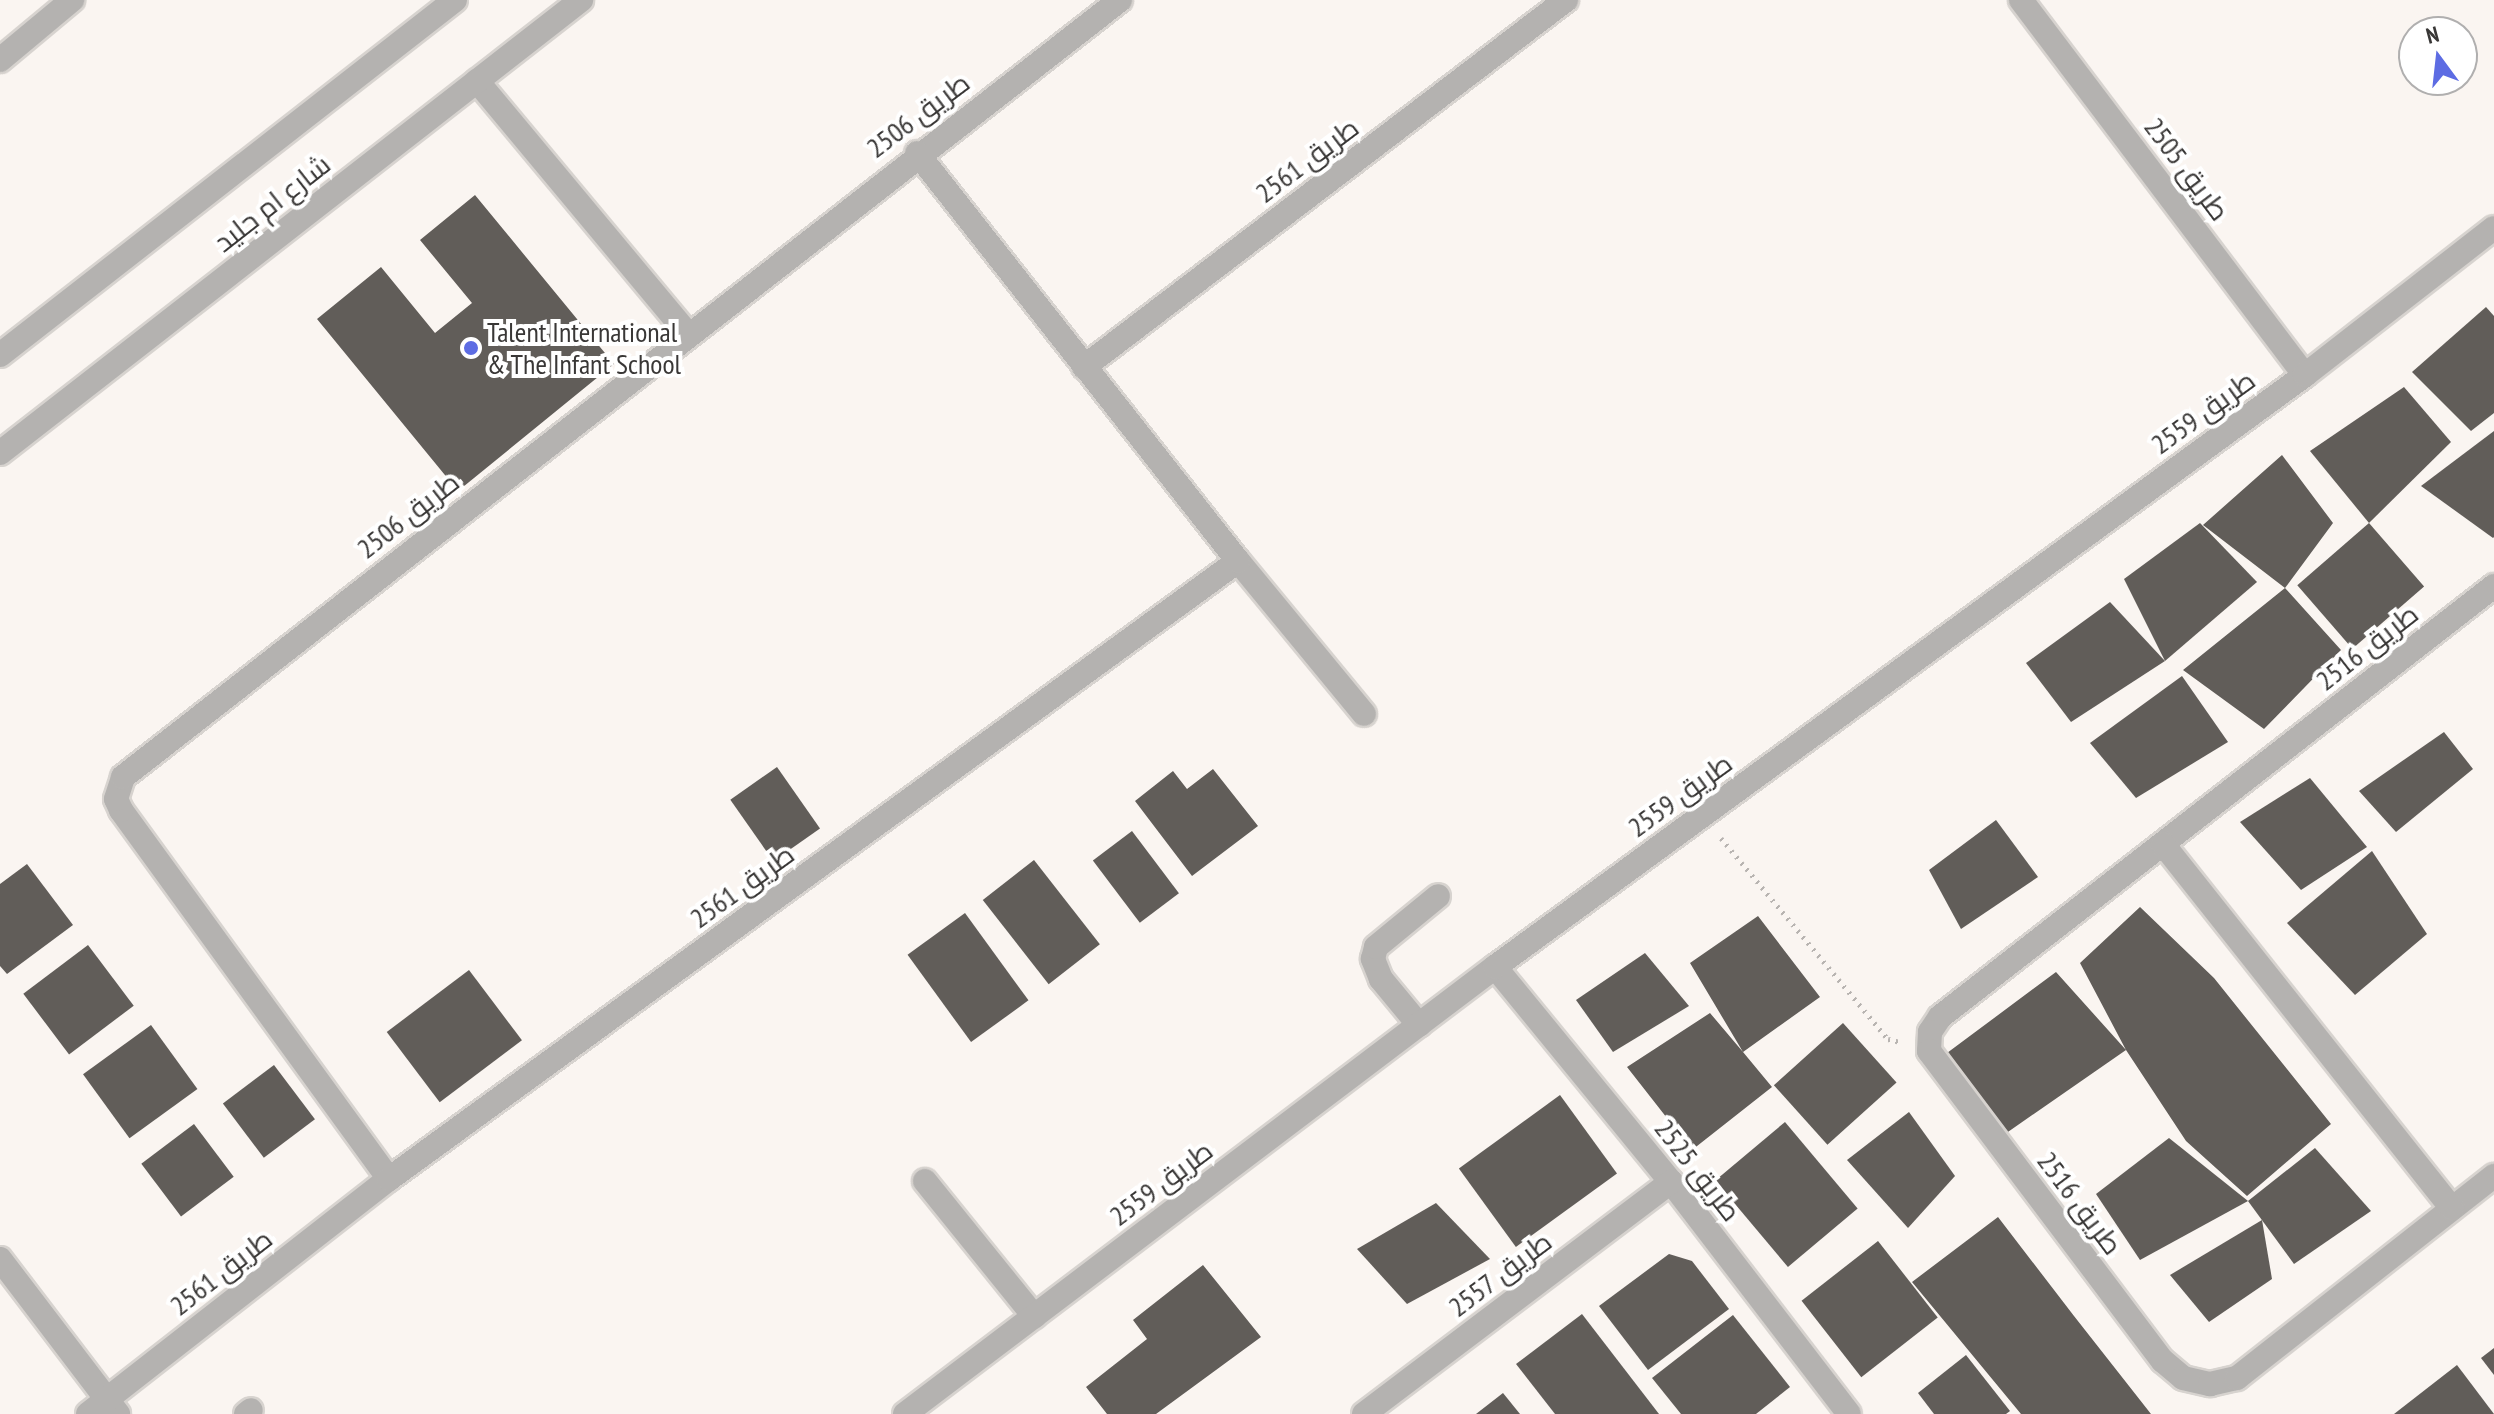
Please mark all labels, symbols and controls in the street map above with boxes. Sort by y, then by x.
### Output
north arrow [2398,16,2478,96]
text: N [2423,20,2442,50]
street label: طريق 2506 [860,65,976,165]
street label: طريق 2561 [1249,110,1365,210]
street label: طريق 2505 [2137,111,2237,227]
street label: شارع ام جليد [207,147,337,259]
place label: Talent International & The Infant School [487,315,682,381]
marker: Talent International & The Infant School [462,339,480,357]
street label: طريق 2559 [2144,363,2262,461]
street label: طريق 2506 [350,465,466,565]
street label: طريق 2516 [2309,597,2425,697]
street label: طريق 2559 [1621,746,1739,844]
street label: طريق 2561 [683,837,801,935]
street label: طريق 2525 [1648,1112,1748,1228]
street label: طريق 2559 [1103,1133,1219,1233]
street label: طريق 2516 [2030,1145,2130,1261]
street label: طريق 2561 [163,1222,279,1322]
street label: طريق 2557 [1442,1224,1558,1324]

